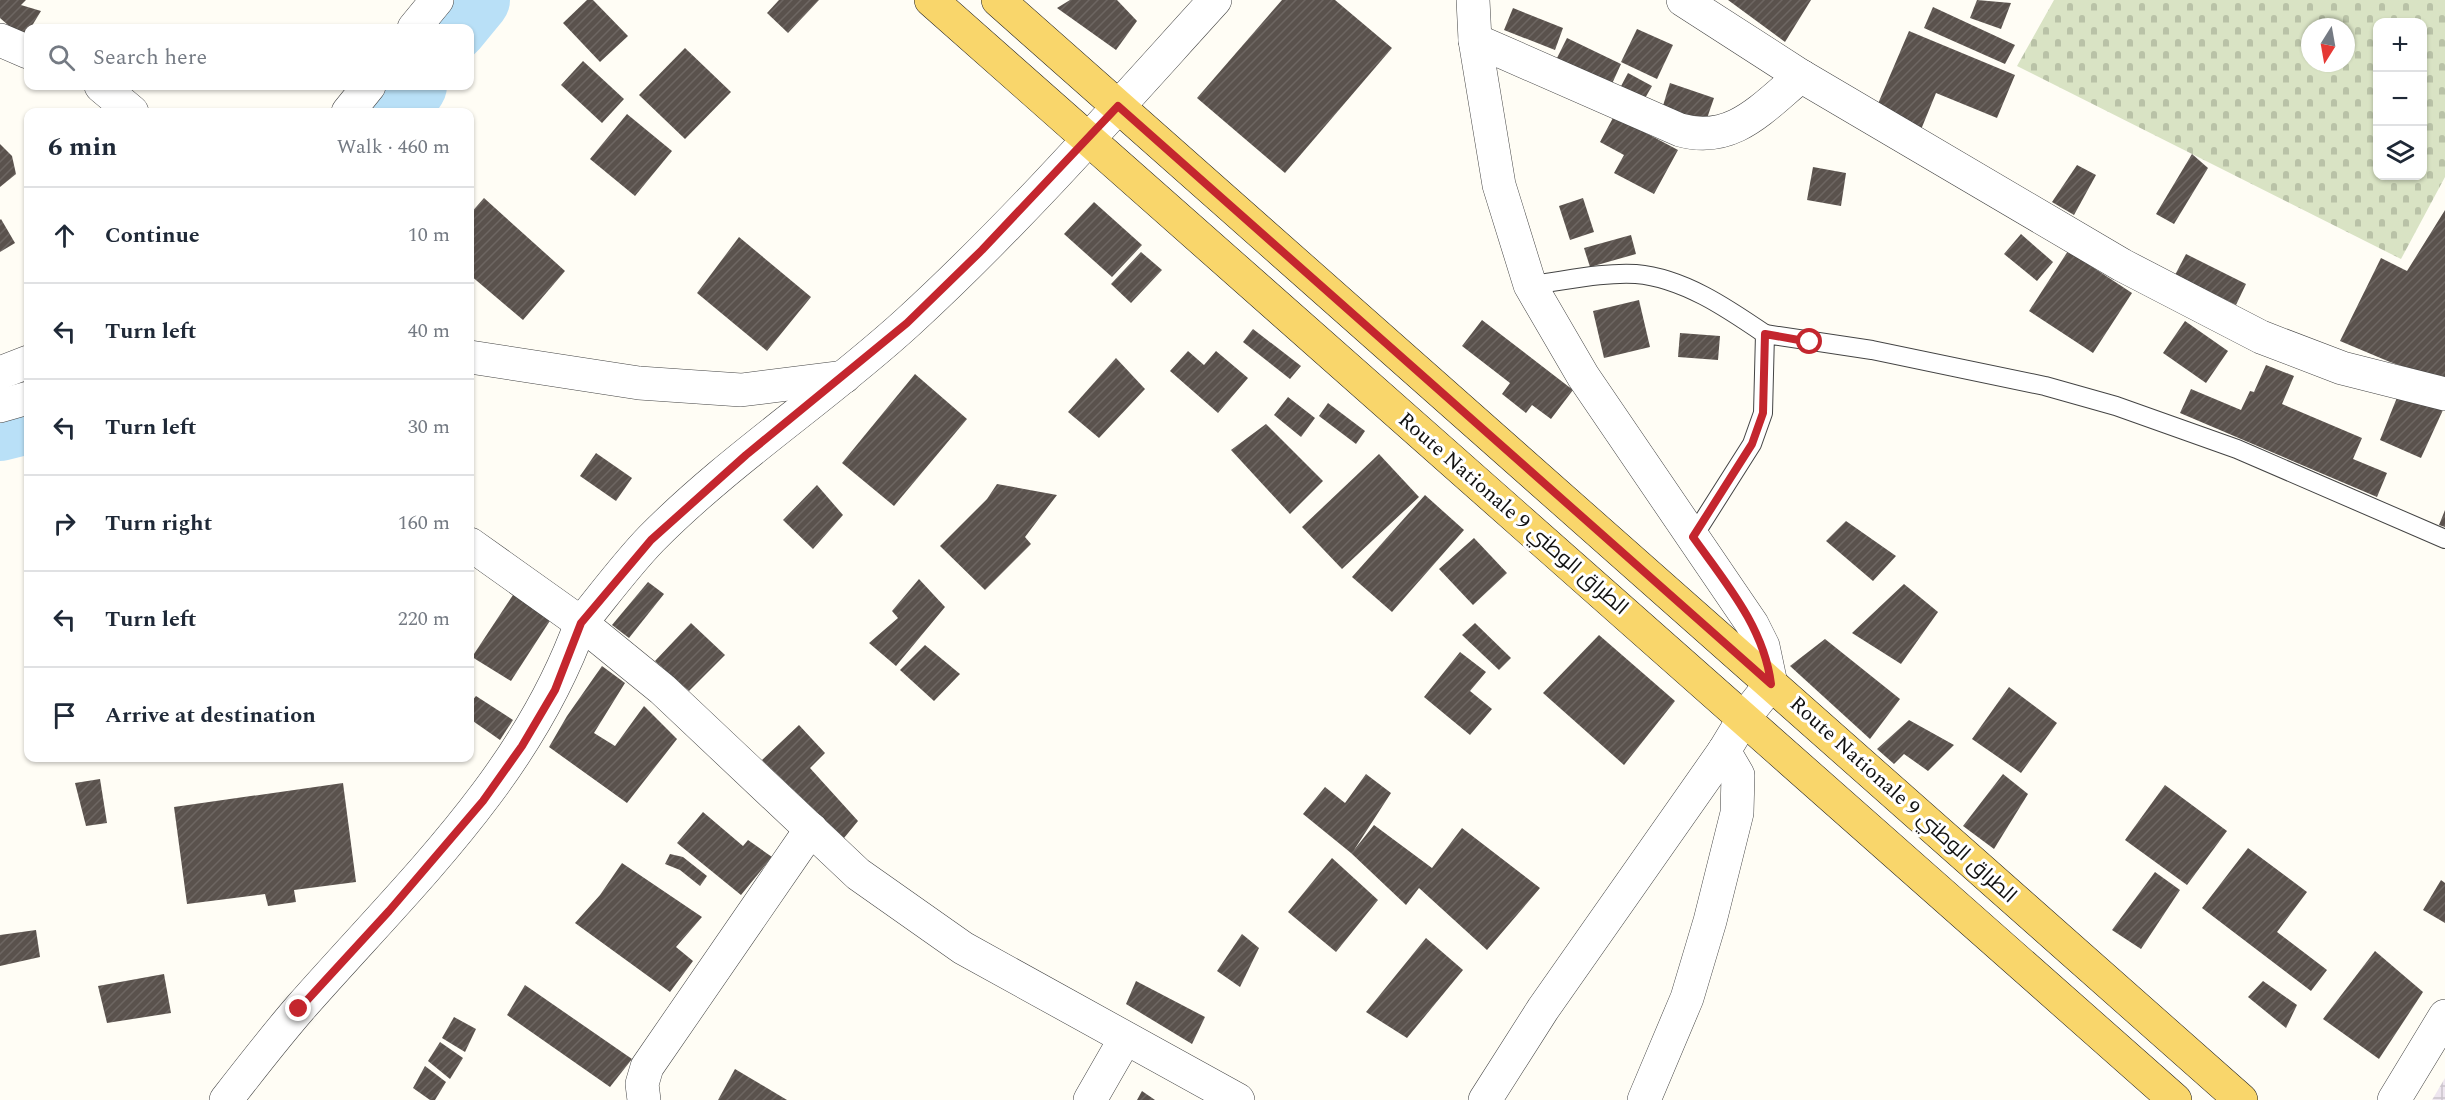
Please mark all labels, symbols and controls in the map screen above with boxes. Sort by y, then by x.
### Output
north arrow [2301,18,2355,72]
map controls [2373,18,2427,180]
button: + [2373,18,2427,72]
search box [24,24,474,90]
icon: search [45,41,78,74]
text: Search here [93,41,207,74]
button: − [2373,72,2427,126]
button: layers [2373,126,2427,180]
text: 6 min [48,127,117,167]
text: Walk · 460 m [337,132,450,162]
icon: ahead [48,219,81,252]
text: Continue [105,219,200,252]
text: 10 m [408,220,450,250]
icon: left [48,315,81,348]
text: Turn left [105,315,197,348]
text: 40 m [408,316,450,346]
route start [1796,328,1822,354]
street label: Route Nationale الطراق الوطني 9 [1391,405,1635,623]
icon: left [48,411,81,444]
text: Turn left [105,411,197,444]
text: 30 m [408,412,450,442]
icon: right [48,507,81,540]
text: Turn right [105,507,212,540]
text: 160 m [398,508,450,538]
icon: left [48,603,81,636]
text: Turn left [105,603,197,636]
text: 220 m [398,604,450,634]
street label: Route Nationale الطراق الوطني 9 [1782,689,2024,911]
icon: arrive [48,699,81,732]
text: Arrive at destination [105,699,316,732]
route end [285,995,311,1021]

